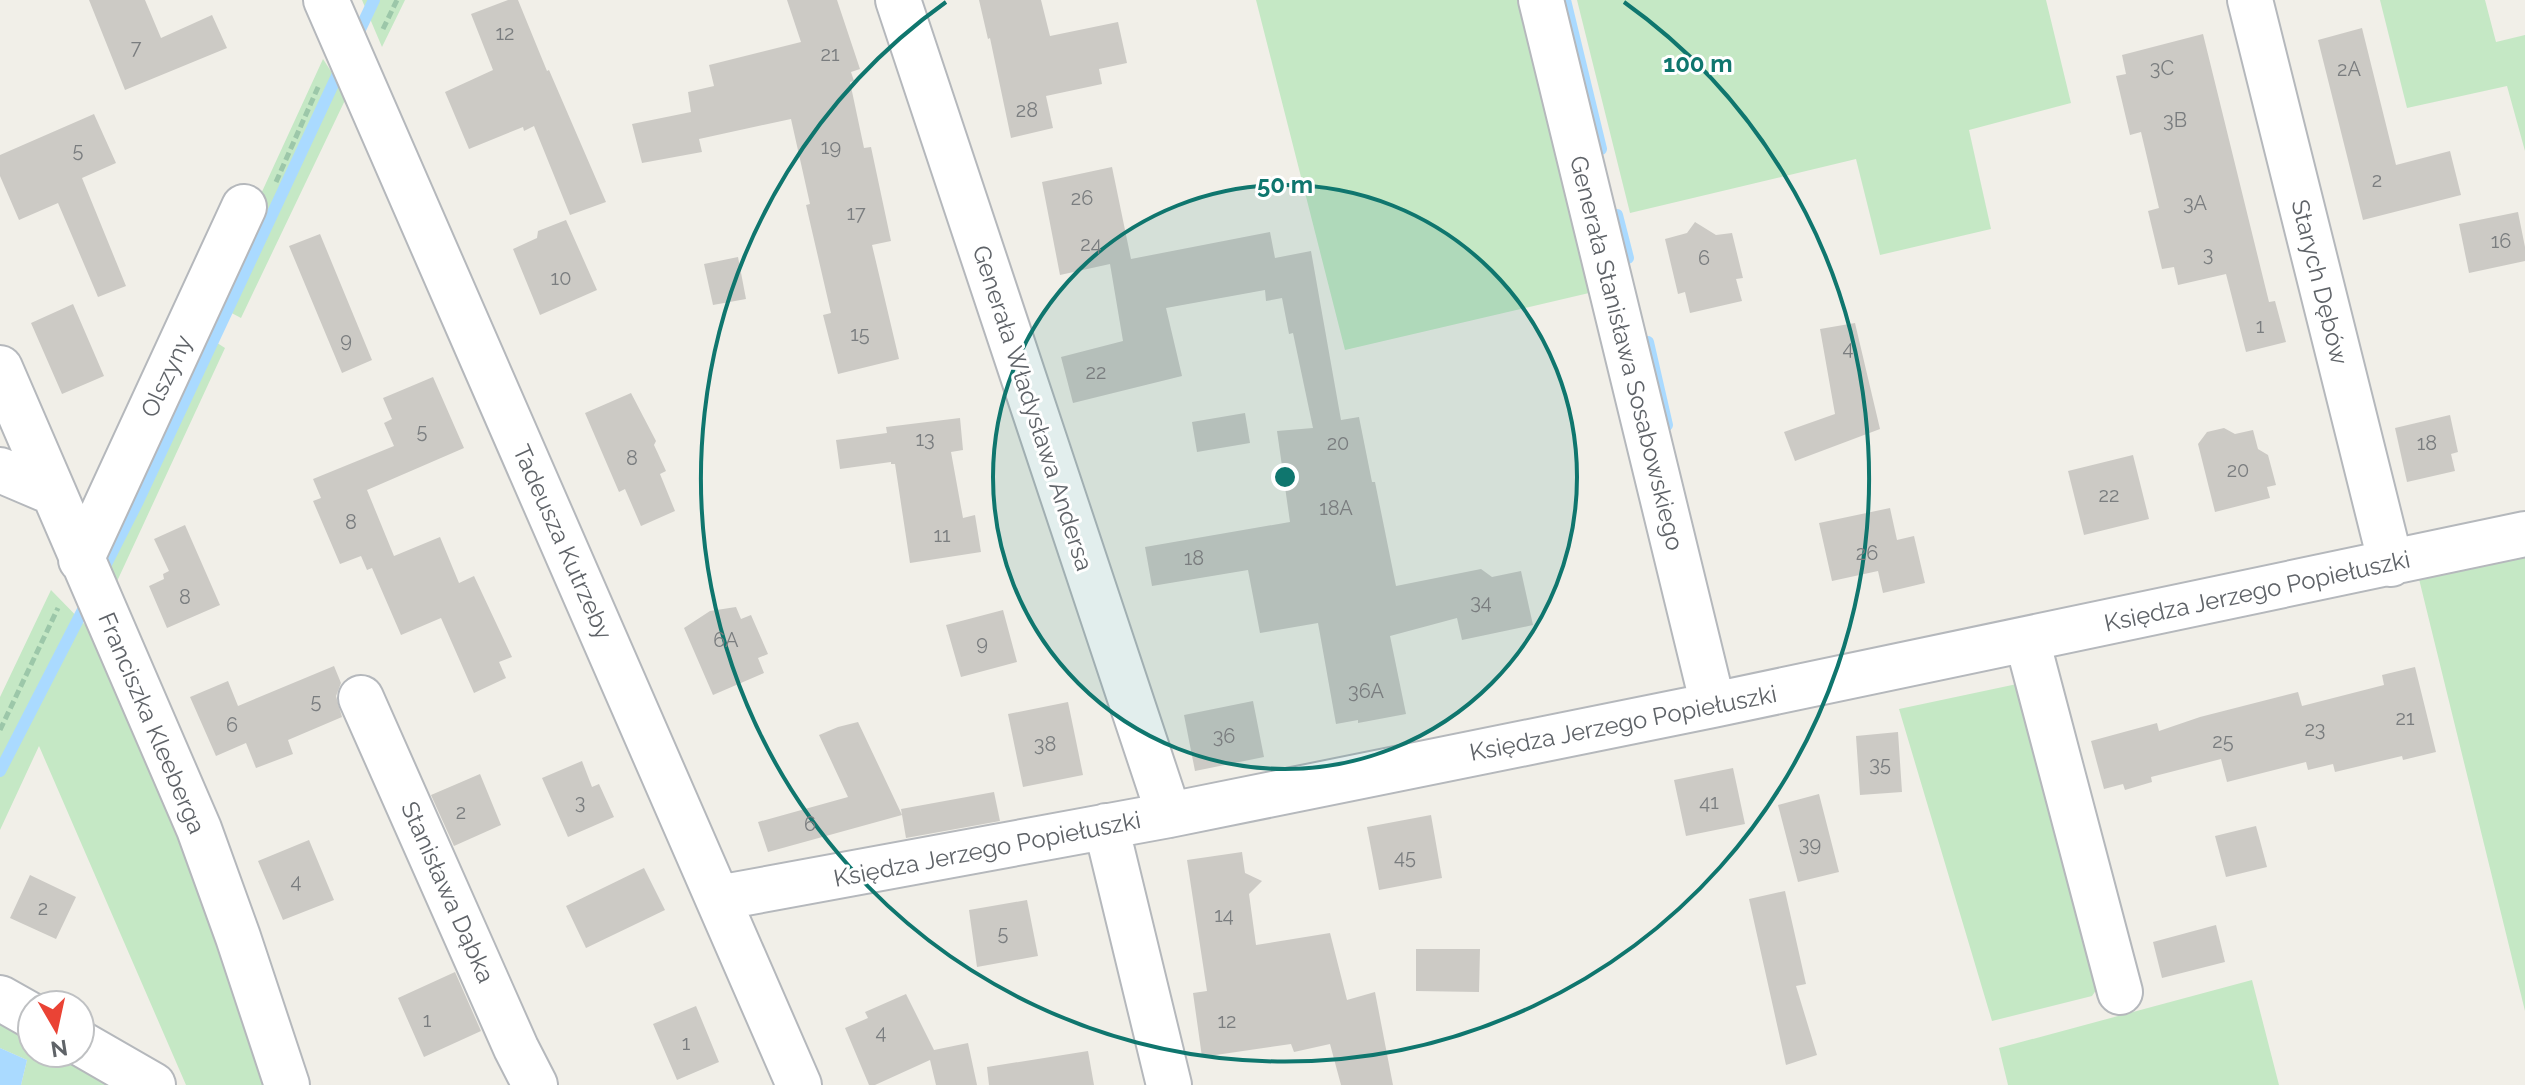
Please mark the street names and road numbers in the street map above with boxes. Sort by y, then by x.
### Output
street label: Generała Stanisława Sosabowskiego [1564,153,1690,553]
street label: Starych Dębów [2285,196,2355,368]
street label: Generała Władysława Andersa [967,242,1099,574]
street label: Olszyny [134,330,198,422]
street label: Tadeusza Kutrzeby [507,440,619,644]
street label: Księdza Jerzego Popiełuszki [2101,544,2413,638]
street label: Franciszka Kleeberga [92,608,212,838]
street label: Księdza Jerzego Popiełuszki [1467,679,1779,767]
street label: Stanisława Dąbka [395,797,501,987]
street label: Księdza Jerzego Popiełuszki [831,805,1143,893]

